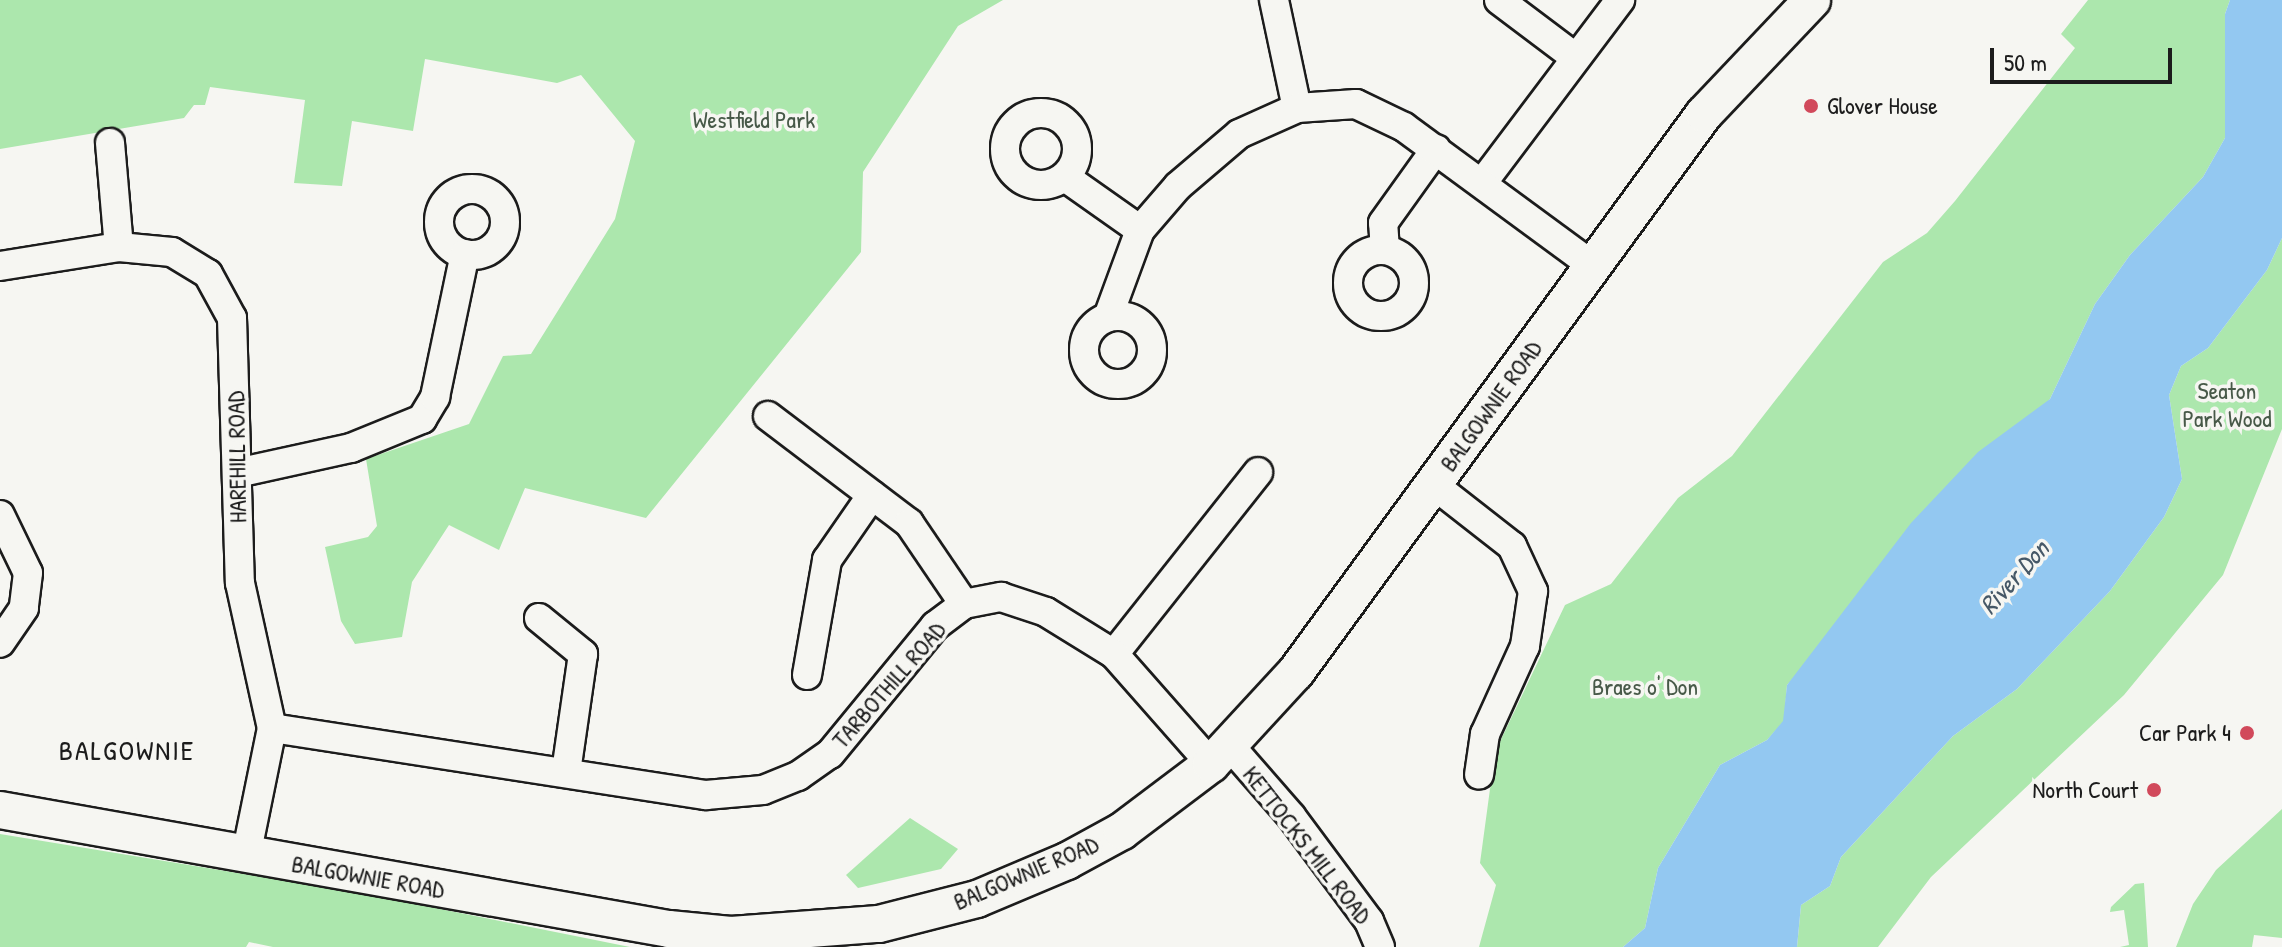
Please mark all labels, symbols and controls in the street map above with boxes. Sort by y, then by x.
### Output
scale bar [1994,32,2176,82]
text: 50 m [2004,46,2047,78]
place label: Glover House [1827,92,1938,120]
marker: Glover House [1802,97,1820,115]
park label: Westfield Park [693,106,815,134]
street label: BALGOWNIE ROAD [1434,335,1548,477]
park label: Seaton Park Wood [2182,377,2272,433]
street label: HAREHILL ROAD [221,391,253,523]
water label: River Don [1973,534,2055,620]
street label: TARBOTHILL ROAD [826,616,952,754]
park label: Braes o' Don [1592,673,1698,701]
place label: Car Park 4 [2139,719,2231,747]
marker: Car Park 4 [2238,724,2256,742]
district label: BALGOWNIE [59,733,195,767]
street label: KETTOCKS MILL ROAD [1237,761,1377,929]
place label: North Court [2033,776,2138,804]
marker: North Court [2145,781,2163,799]
street label: BALGOWNIE ROAD [949,830,1103,916]
street label: BALGOWNIE ROAD [289,849,447,905]

